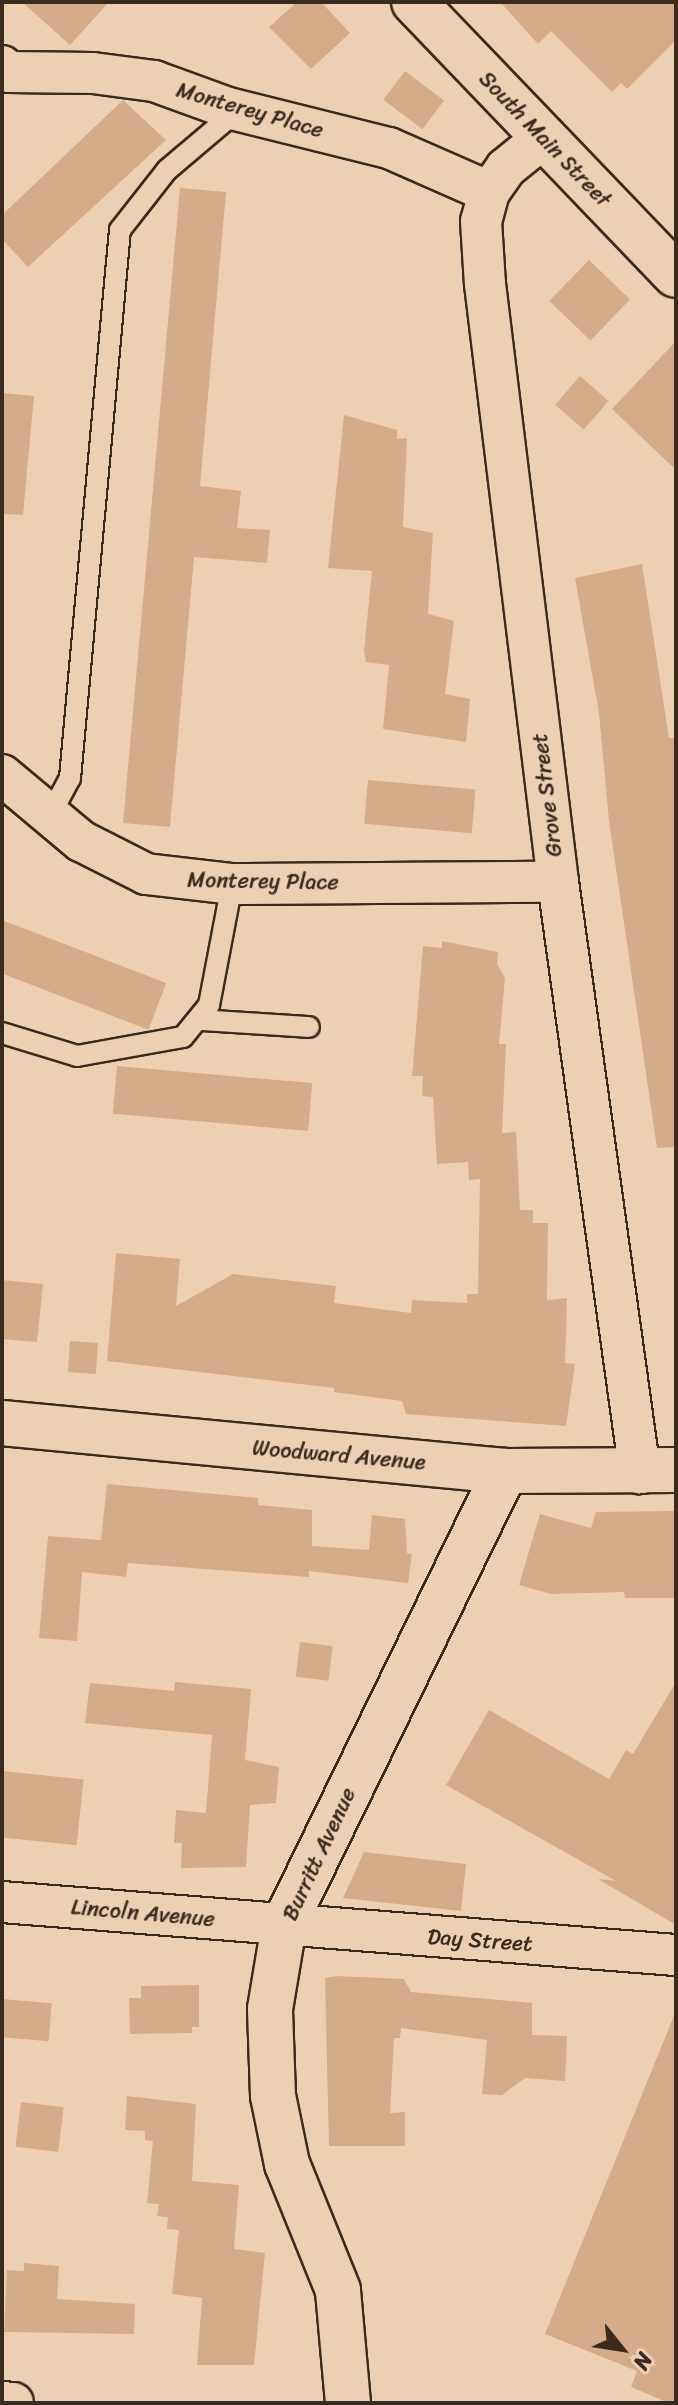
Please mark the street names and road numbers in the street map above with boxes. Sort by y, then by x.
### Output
street label: South Main Street [473,65,617,213]
street label: Monterey Place [173,76,327,144]
street label: Grove Street [526,731,568,859]
street label: Monterey Place [187,866,339,896]
street label: Woodward Avenue [251,1434,427,1476]
street label: Burritt Avenue [277,1783,361,1925]
street label: Lincoln Avenue [70,1894,216,1932]
street label: Day Street [427,1923,533,1957]

